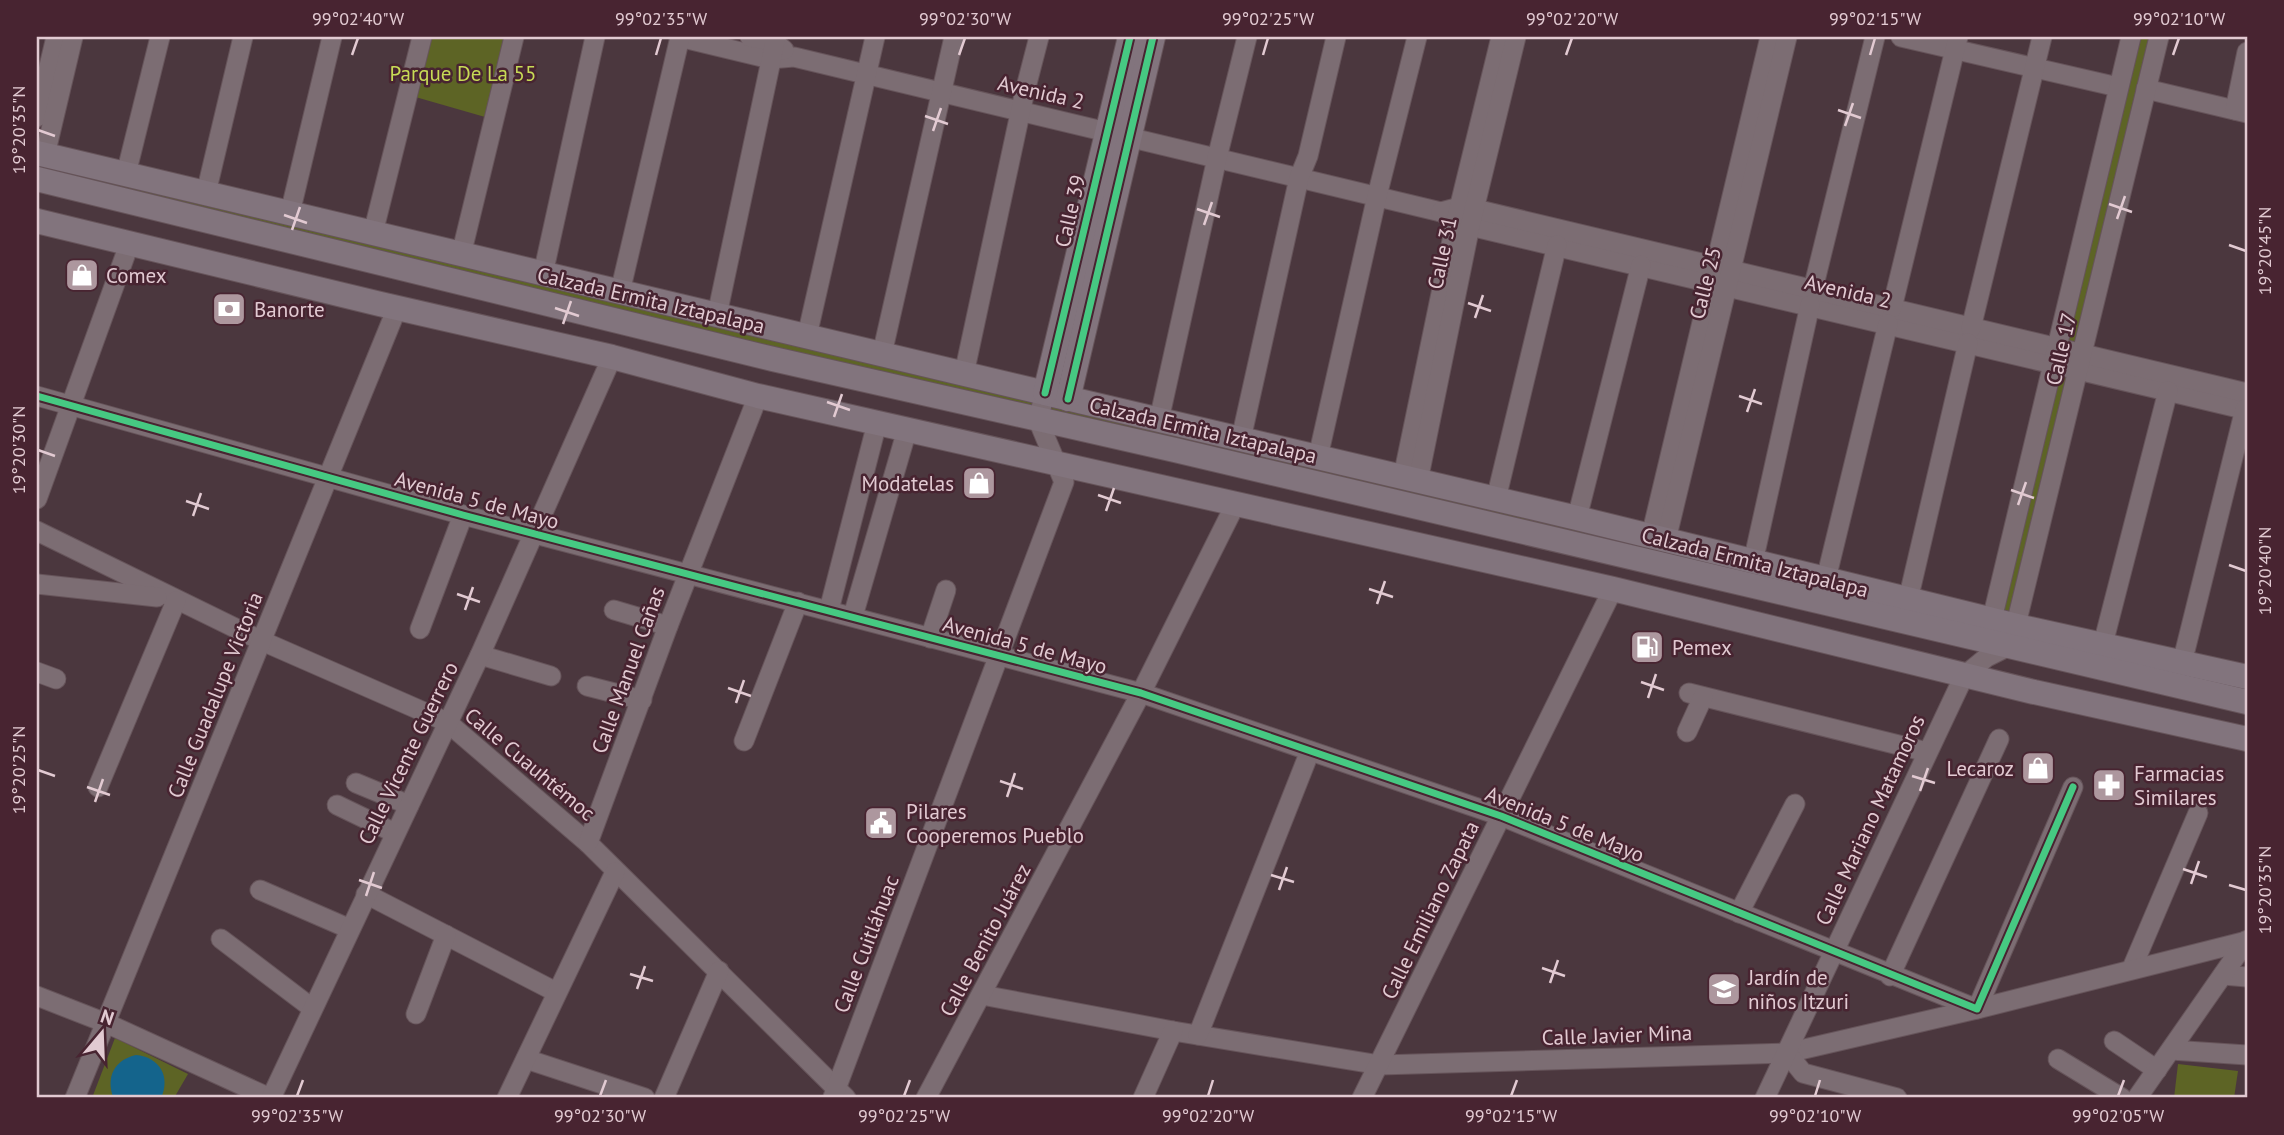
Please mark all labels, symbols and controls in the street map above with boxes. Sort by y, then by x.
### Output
text: 99°02'40"W [312,7,404,30]
text: 99°02'35"W [615,7,707,30]
text: 99°02'30"W [919,7,1011,30]
text: 99°02'25"W [1222,7,1314,30]
text: 99°02'20"W [1526,7,1618,30]
text: 99°02'15"W [1829,7,1921,30]
text: 99°02'10"W [2133,7,2225,30]
park label: Parque De La 55 [390,60,536,87]
street label: Avenida 2 [995,69,1087,115]
text: 19°20'35"N [7,86,30,174]
street label: Calle 39 [1049,172,1091,250]
text: 19°20'45"N [2253,207,2276,295]
street label: Calle 31 [1421,214,1463,292]
street label: Calle 25 [1683,244,1727,322]
shop icon: Comex [63,256,101,294]
street label: Calzada Ermita Iztapalapa [535,261,767,339]
place label: Comex [106,262,167,289]
street label: Avenida 2 [1802,268,1894,314]
bank icon: Banorte [210,290,248,328]
place label: Banorte [254,296,325,323]
street label: Calle 17 [2040,310,2082,388]
street label: Calzada Ermita Iztapalapa [1087,391,1319,469]
text: 19°20'30"N [7,406,30,494]
shop icon: Modatelas [960,464,998,502]
street label: Avenida 5 de Mayo [392,465,562,535]
place label: Modatelas [861,470,954,497]
street label: Calzada Ermita Iztapalapa [1639,521,1871,603]
text: 19°20'40"N [2253,527,2276,615]
street label: Calle Manuel Cañas [585,583,671,757]
street label: Calle Guadalupe Victoria [161,588,269,802]
street label: Avenida 5 de Mayo [940,610,1110,680]
fuel station icon: Pemex [1628,628,1666,666]
place label: Pemex [1672,634,1732,661]
street label: Calle Vicente Guerrero [352,657,464,849]
street label: Calle Cuauhtémoc [459,702,601,826]
street label: Calle Mariano Matamoros [1809,710,1931,930]
text: 19°20'25"N [7,726,30,814]
shop icon: Lecaroz [2019,749,2057,787]
place label: Lecaroz [1947,755,2014,782]
place label: Farmacias Similares [2134,760,2224,811]
pharmacy icon: Farmacias Similares [2090,766,2128,804]
street label: Avenida 5 de Mayo [1482,780,1648,868]
place label: Pilares Cooperemos Pueblo [906,798,1084,849]
public building icon: Pilares Cooperemos Pueblo [862,804,900,842]
street label: Calle Emiliano Zapata [1375,816,1485,1004]
text: 19°20'35"N [2253,846,2276,934]
street label: Calle Benito Juárez [933,859,1037,1021]
street label: Calle Cuitláhuac [827,871,905,1017]
place label: Jardín de niños Itzuri [1747,964,1849,1015]
school or university icon: Jardín de niños Itzuri [1705,970,1743,1008]
north arrow [66,998,136,1068]
text: N [98,1004,117,1030]
street label: Calle Javier Mina [1541,1019,1693,1051]
text: 99°02'35"W [251,1104,343,1127]
text: 99°02'30"W [554,1104,646,1127]
text: 99°02'25"W [858,1104,950,1127]
text: 99°02'20"W [1162,1104,1254,1127]
text: 99°02'15"W [1465,1104,1557,1127]
text: 99°02'10"W [1769,1104,1861,1127]
text: 99°02'05"W [2072,1104,2164,1127]

